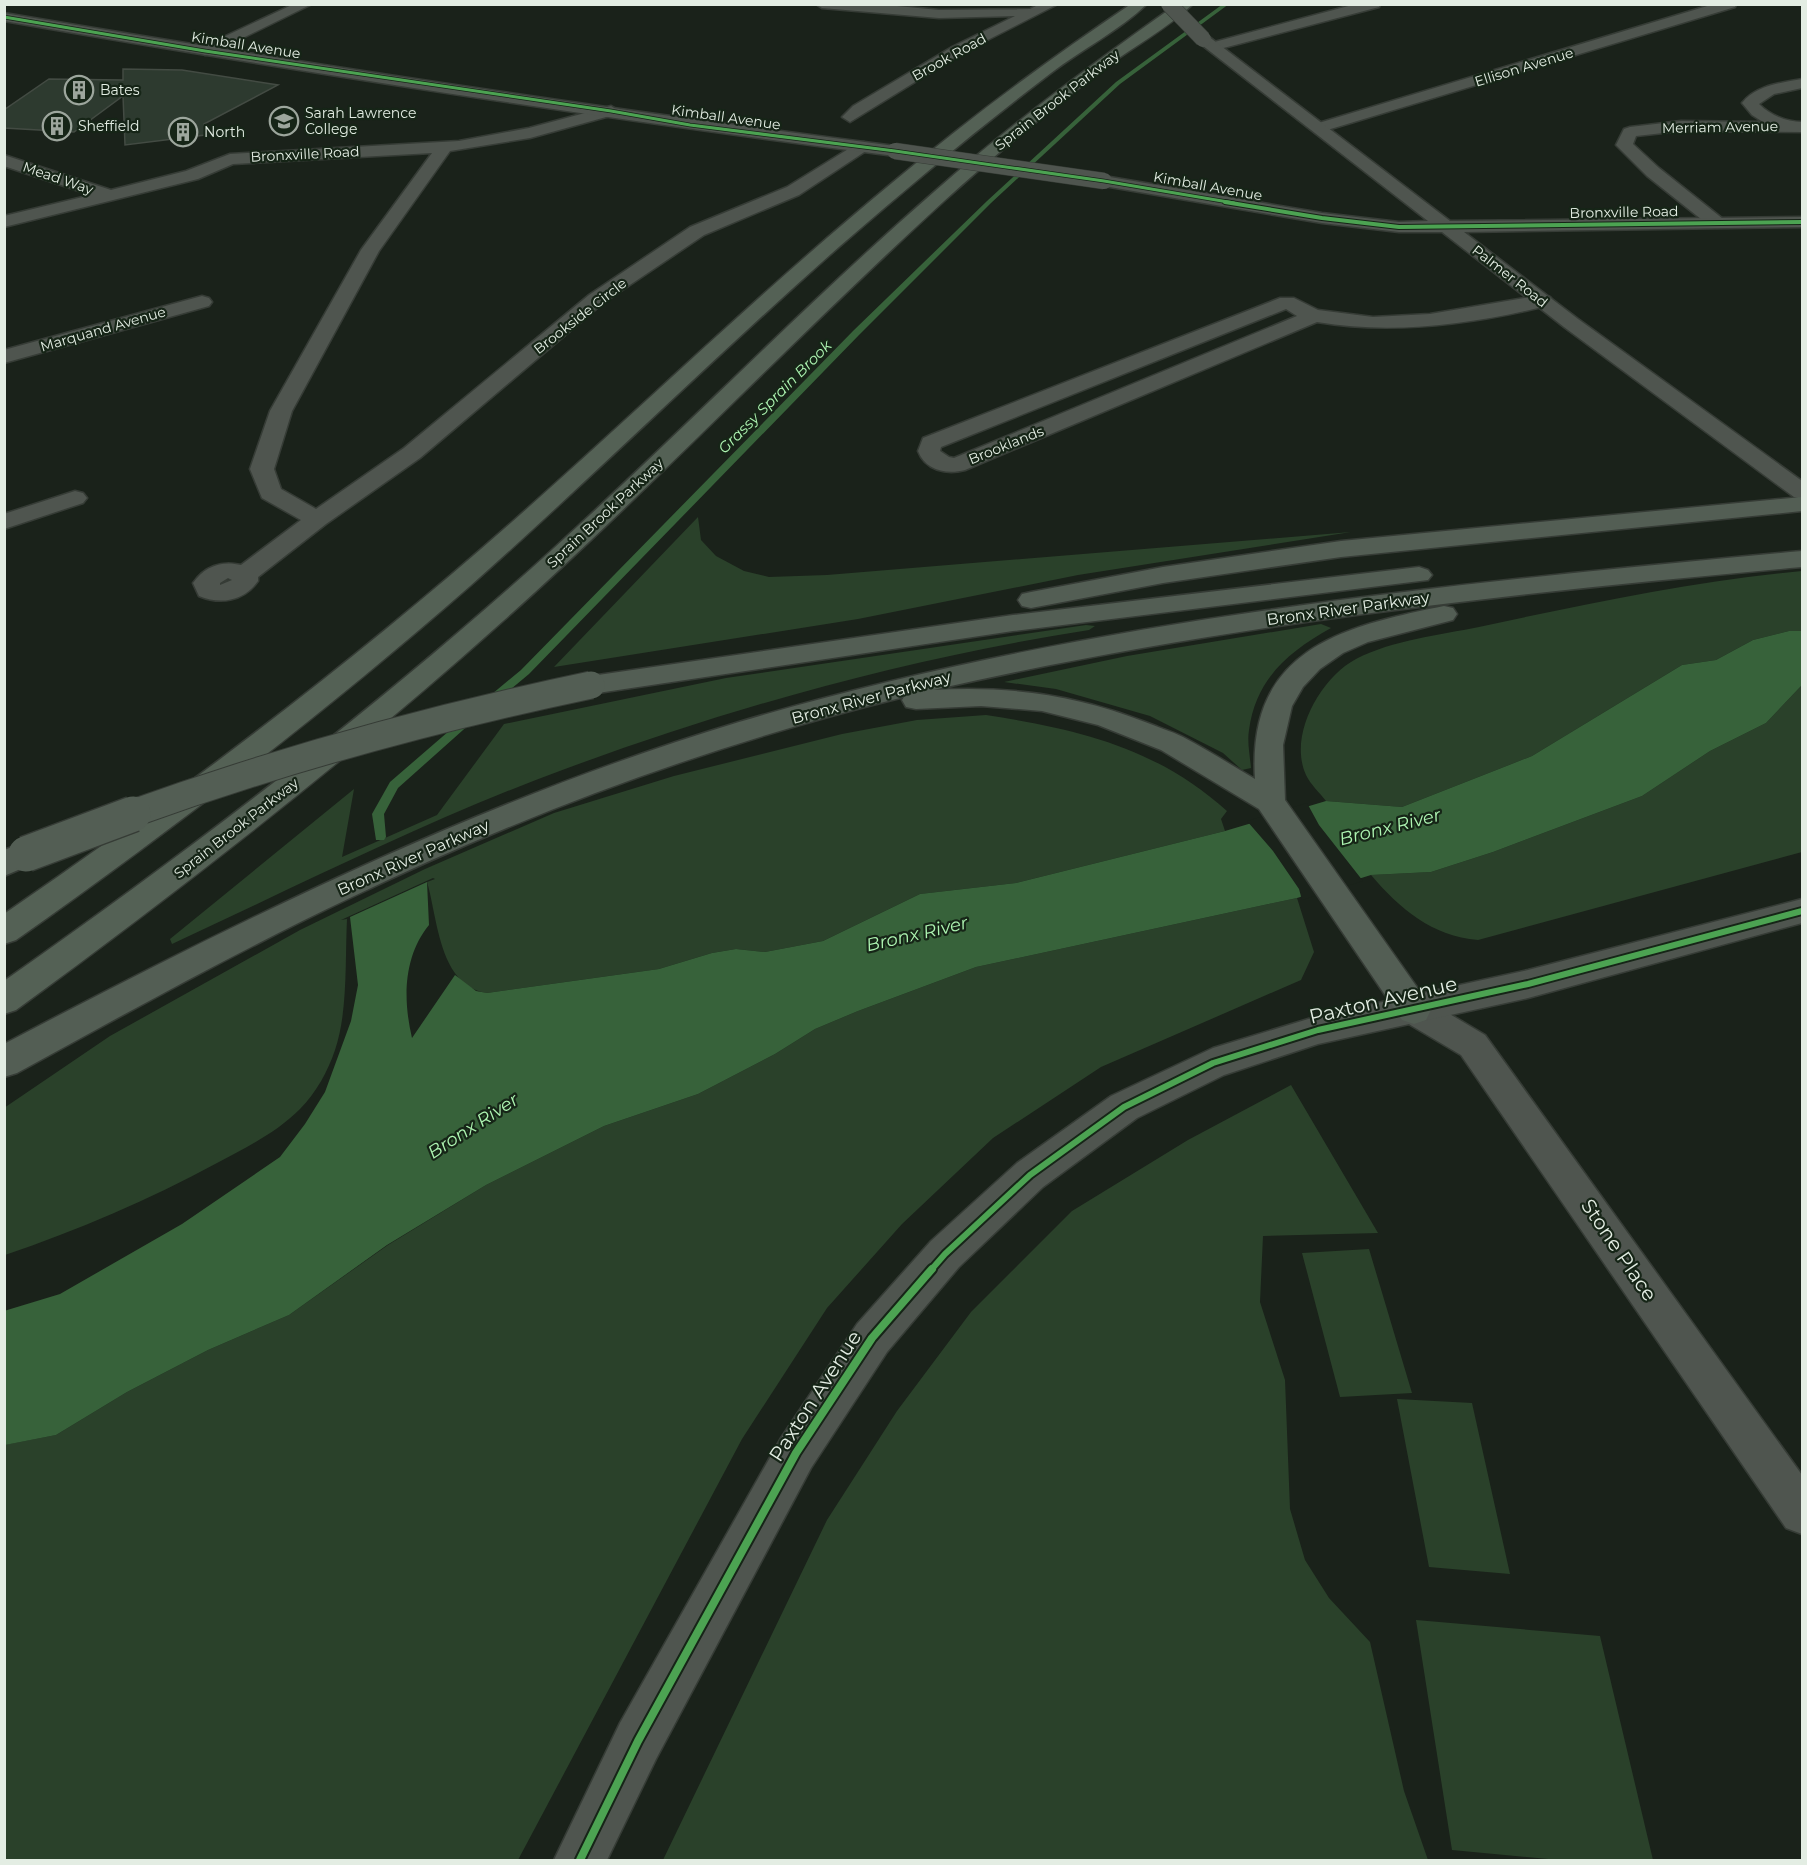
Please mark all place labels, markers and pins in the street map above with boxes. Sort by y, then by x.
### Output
building icon: Bates [63,74,95,106]
place label: Bates [100,81,140,99]
place label: Sarah Lawrence College [305,104,417,138]
school or university icon: Sarah Lawrence College [268,105,300,137]
building icon: Sheffield [41,110,73,142]
building icon: North [167,116,199,148]
place label: Sheffield [78,117,140,135]
place label: North [204,123,245,141]

